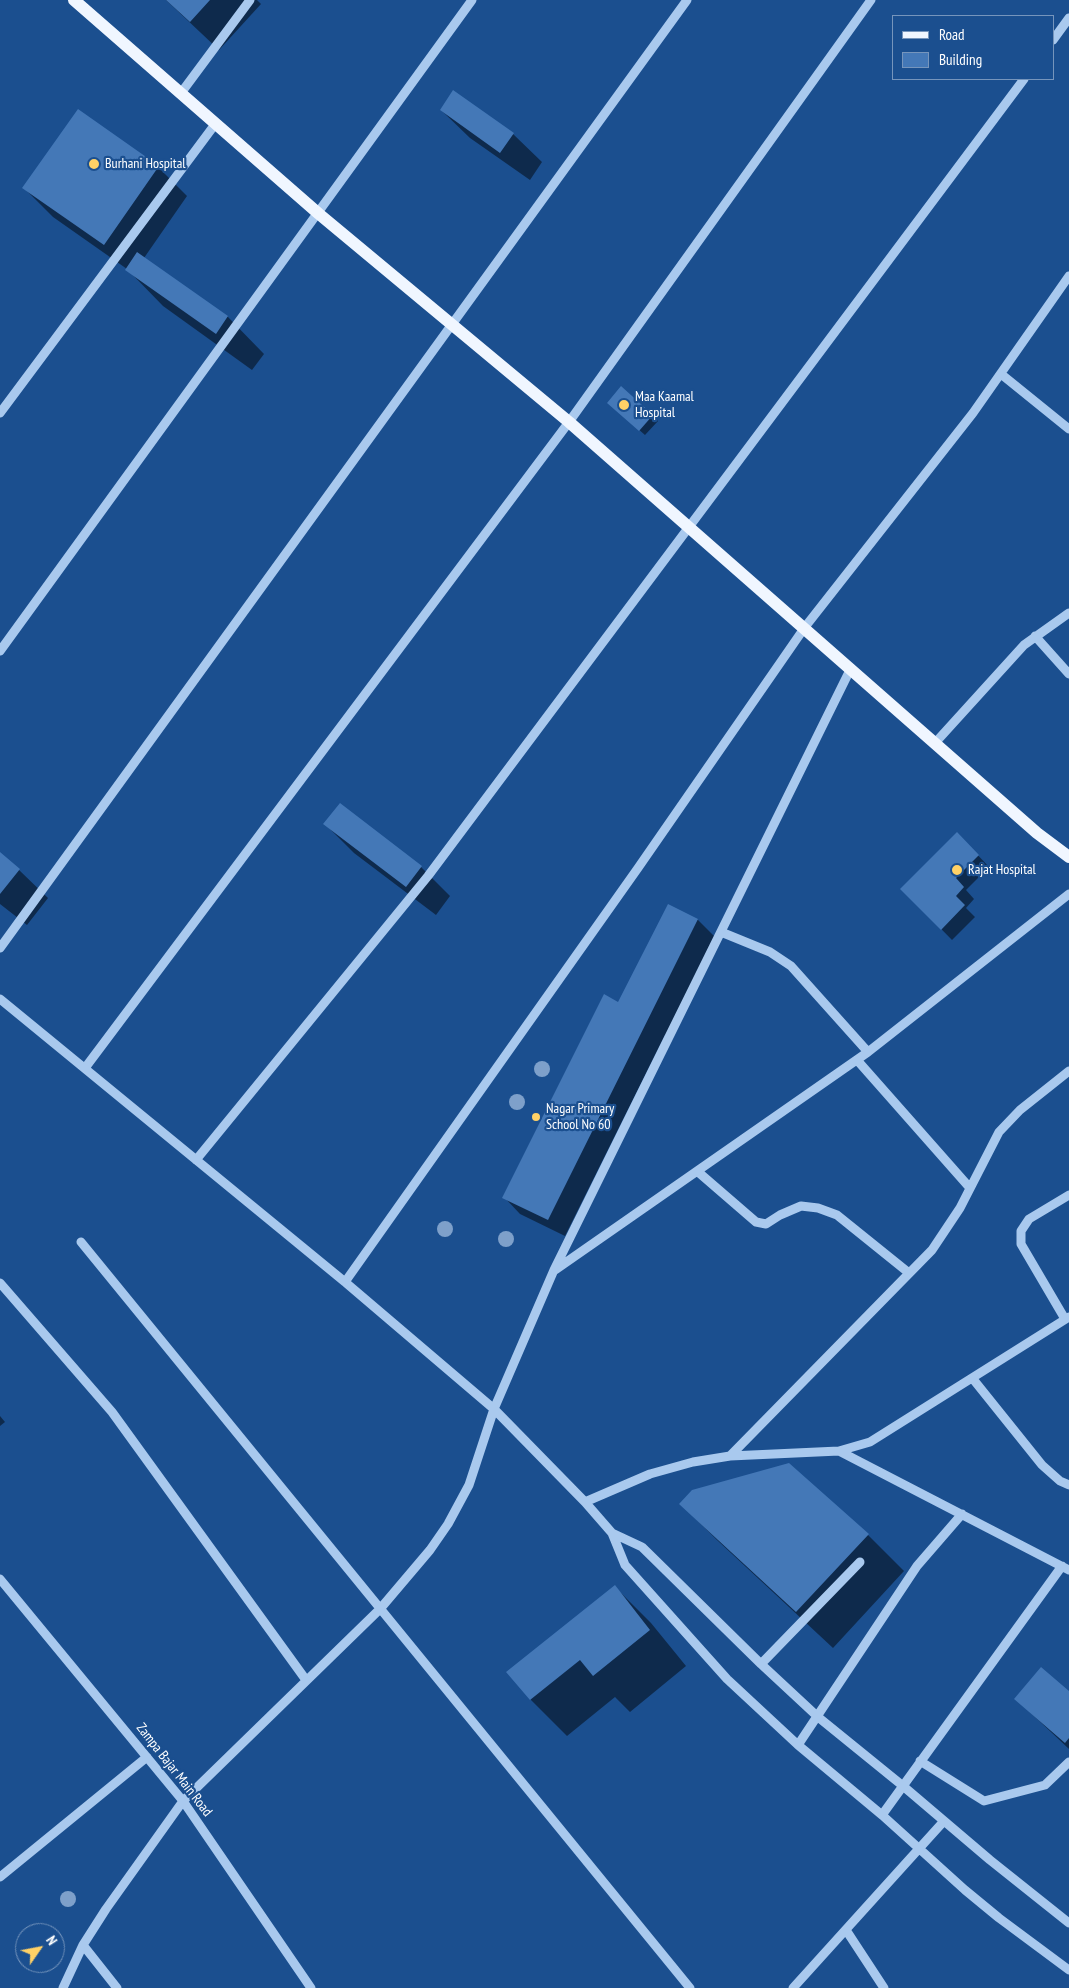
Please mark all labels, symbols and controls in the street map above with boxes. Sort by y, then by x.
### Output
legend [892,15,1054,80]
text: Road [939,25,965,44]
text: Building [939,50,982,69]
place label: Burhani Hospital [105,156,186,172]
marker: Burhani Hospital [87,157,101,171]
place label: Maa Kaamal Hospital [635,389,694,422]
marker: Maa Kaamal Hospital [617,398,631,412]
place label: Rajat Hospital [968,862,1036,878]
marker: Rajat Hospital [950,863,964,877]
place label: Nagar Primary School No 60 [546,1101,614,1134]
marker: Nagar Primary School No 60 [530,1111,542,1123]
street label: Zampa Bajar Main Road [132,1720,216,1820]
north arrow [15,1923,65,1973]
text: N [42,1932,61,1948]

